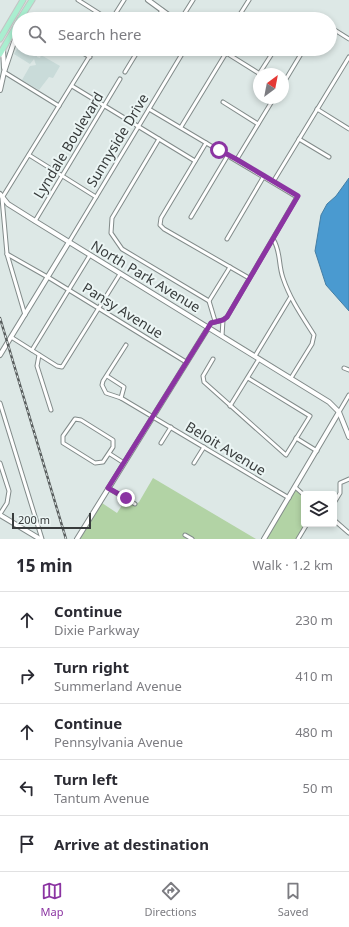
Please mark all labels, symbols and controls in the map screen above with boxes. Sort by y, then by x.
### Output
search box [12,12,337,56]
icon: search [26,23,48,45]
text: Search here [58,24,141,44]
north arrow [253,68,289,104]
street label: Lyndale Boulevard [29,88,107,202]
street label: Sunnyside Drive [82,90,152,190]
route start [210,141,228,159]
street label: North Park Avenue [88,236,204,316]
street label: Pansy Avenue [79,278,167,342]
street label: Beloit Avenue [182,417,270,480]
route end [117,489,135,507]
map controls [301,491,337,527]
button: layers [301,491,337,527]
scale bar [12,511,91,530]
text: 200 m [18,512,50,527]
text: 15 min [16,554,73,577]
text: Walk · 1.2 km [253,556,333,574]
text: Continue [54,601,122,621]
icon: ahead [16,609,38,631]
text: 230 m [295,611,333,629]
text: Dixie Parkway [54,621,139,639]
text: Turn right [54,657,129,677]
icon: right [16,665,38,687]
text: 410 m [295,667,333,685]
text: Summerland Avenue [54,677,182,695]
text: Continue [54,713,122,733]
icon: ahead [16,721,38,743]
text: 480 m [295,723,333,741]
text: Pennsylvania Avenue [54,733,183,751]
text: Turn left [54,769,118,789]
icon: left [16,777,38,799]
text: 50 m [303,779,333,797]
text: Tantum Avenue [54,789,149,807]
icon: arrive [16,833,38,855]
text: Arrive at destination [54,834,209,854]
tab: Map [41,880,63,919]
tab: Directions [144,880,197,919]
tab: Saved [278,880,308,919]

